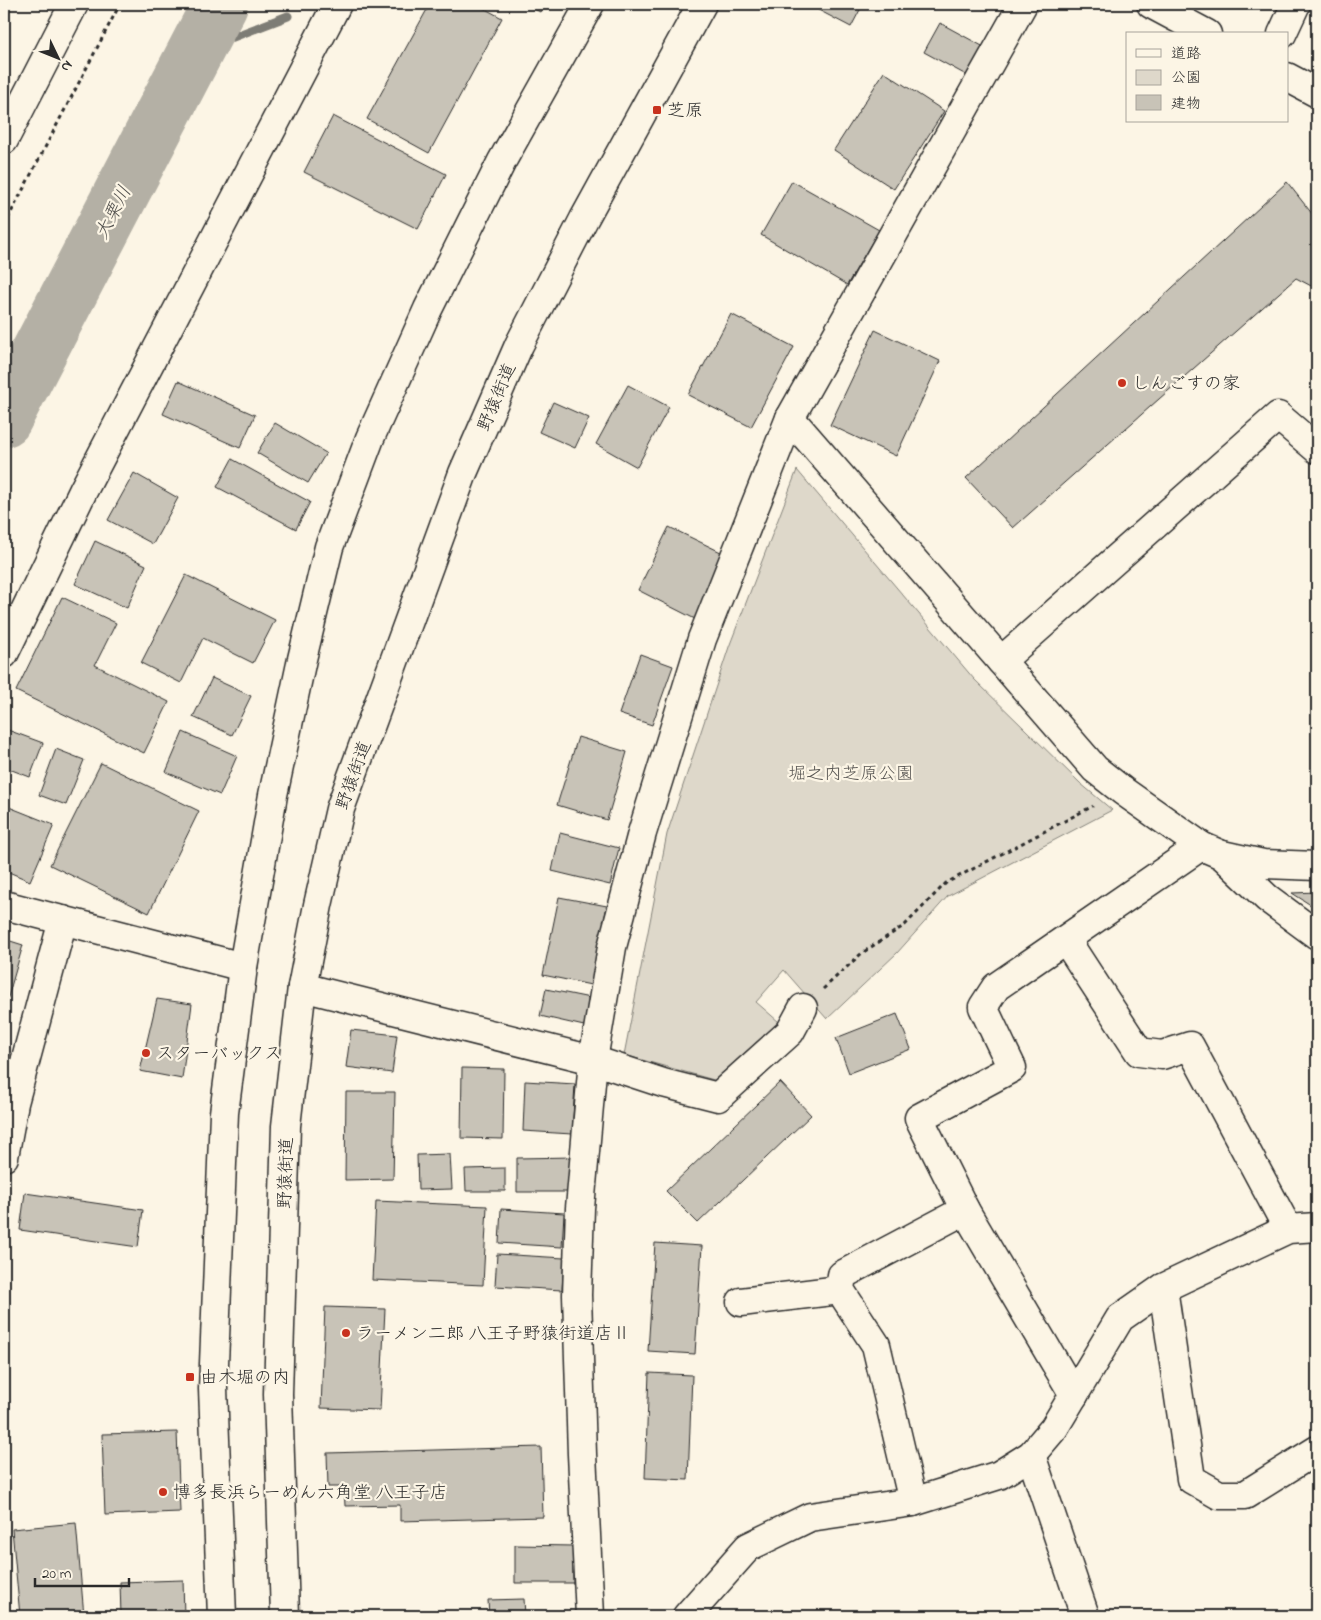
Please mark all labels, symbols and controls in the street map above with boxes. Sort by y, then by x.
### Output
north arrow [32,32,82,82]
legend [1126,32,1288,122]
text: 道路 [1171,43,1201,65]
text: N [56,55,77,76]
text: 公園 [1171,67,1201,89]
text: 建物 [1171,93,1201,115]
place label: 芝原 [667,99,703,125]
marker: 芝原 [651,104,663,116]
water label: 大栗川 [89,182,139,245]
street label: 野猿街道 [472,360,524,436]
place label: しんごすの家 [1132,372,1240,398]
marker: しんごすの家 [1116,377,1128,389]
street label: 野猿街道 [330,737,379,814]
park label: 堀之内芝原公園 [788,762,914,788]
place label: スターバックス [156,1042,282,1068]
marker: スターバックス [140,1047,152,1059]
street label: 野猿街道 [273,1137,301,1210]
place label: ラーメン二郎 八王子野猿街道店Ⅱ [356,1322,631,1348]
marker: ラーメン二郎 八王子野猿街道店Ⅱ [340,1327,352,1339]
place label: 由木堀の内 [200,1366,290,1392]
marker: 由木堀の内 [184,1371,196,1383]
place label: 博多長浜らーめん六角堂 八王子店 [173,1481,448,1507]
marker: 博多長浜らーめん六角堂 八王子店 [157,1486,169,1498]
scale bar [35,1555,129,1587]
text: 20 m [42,1563,72,1585]

